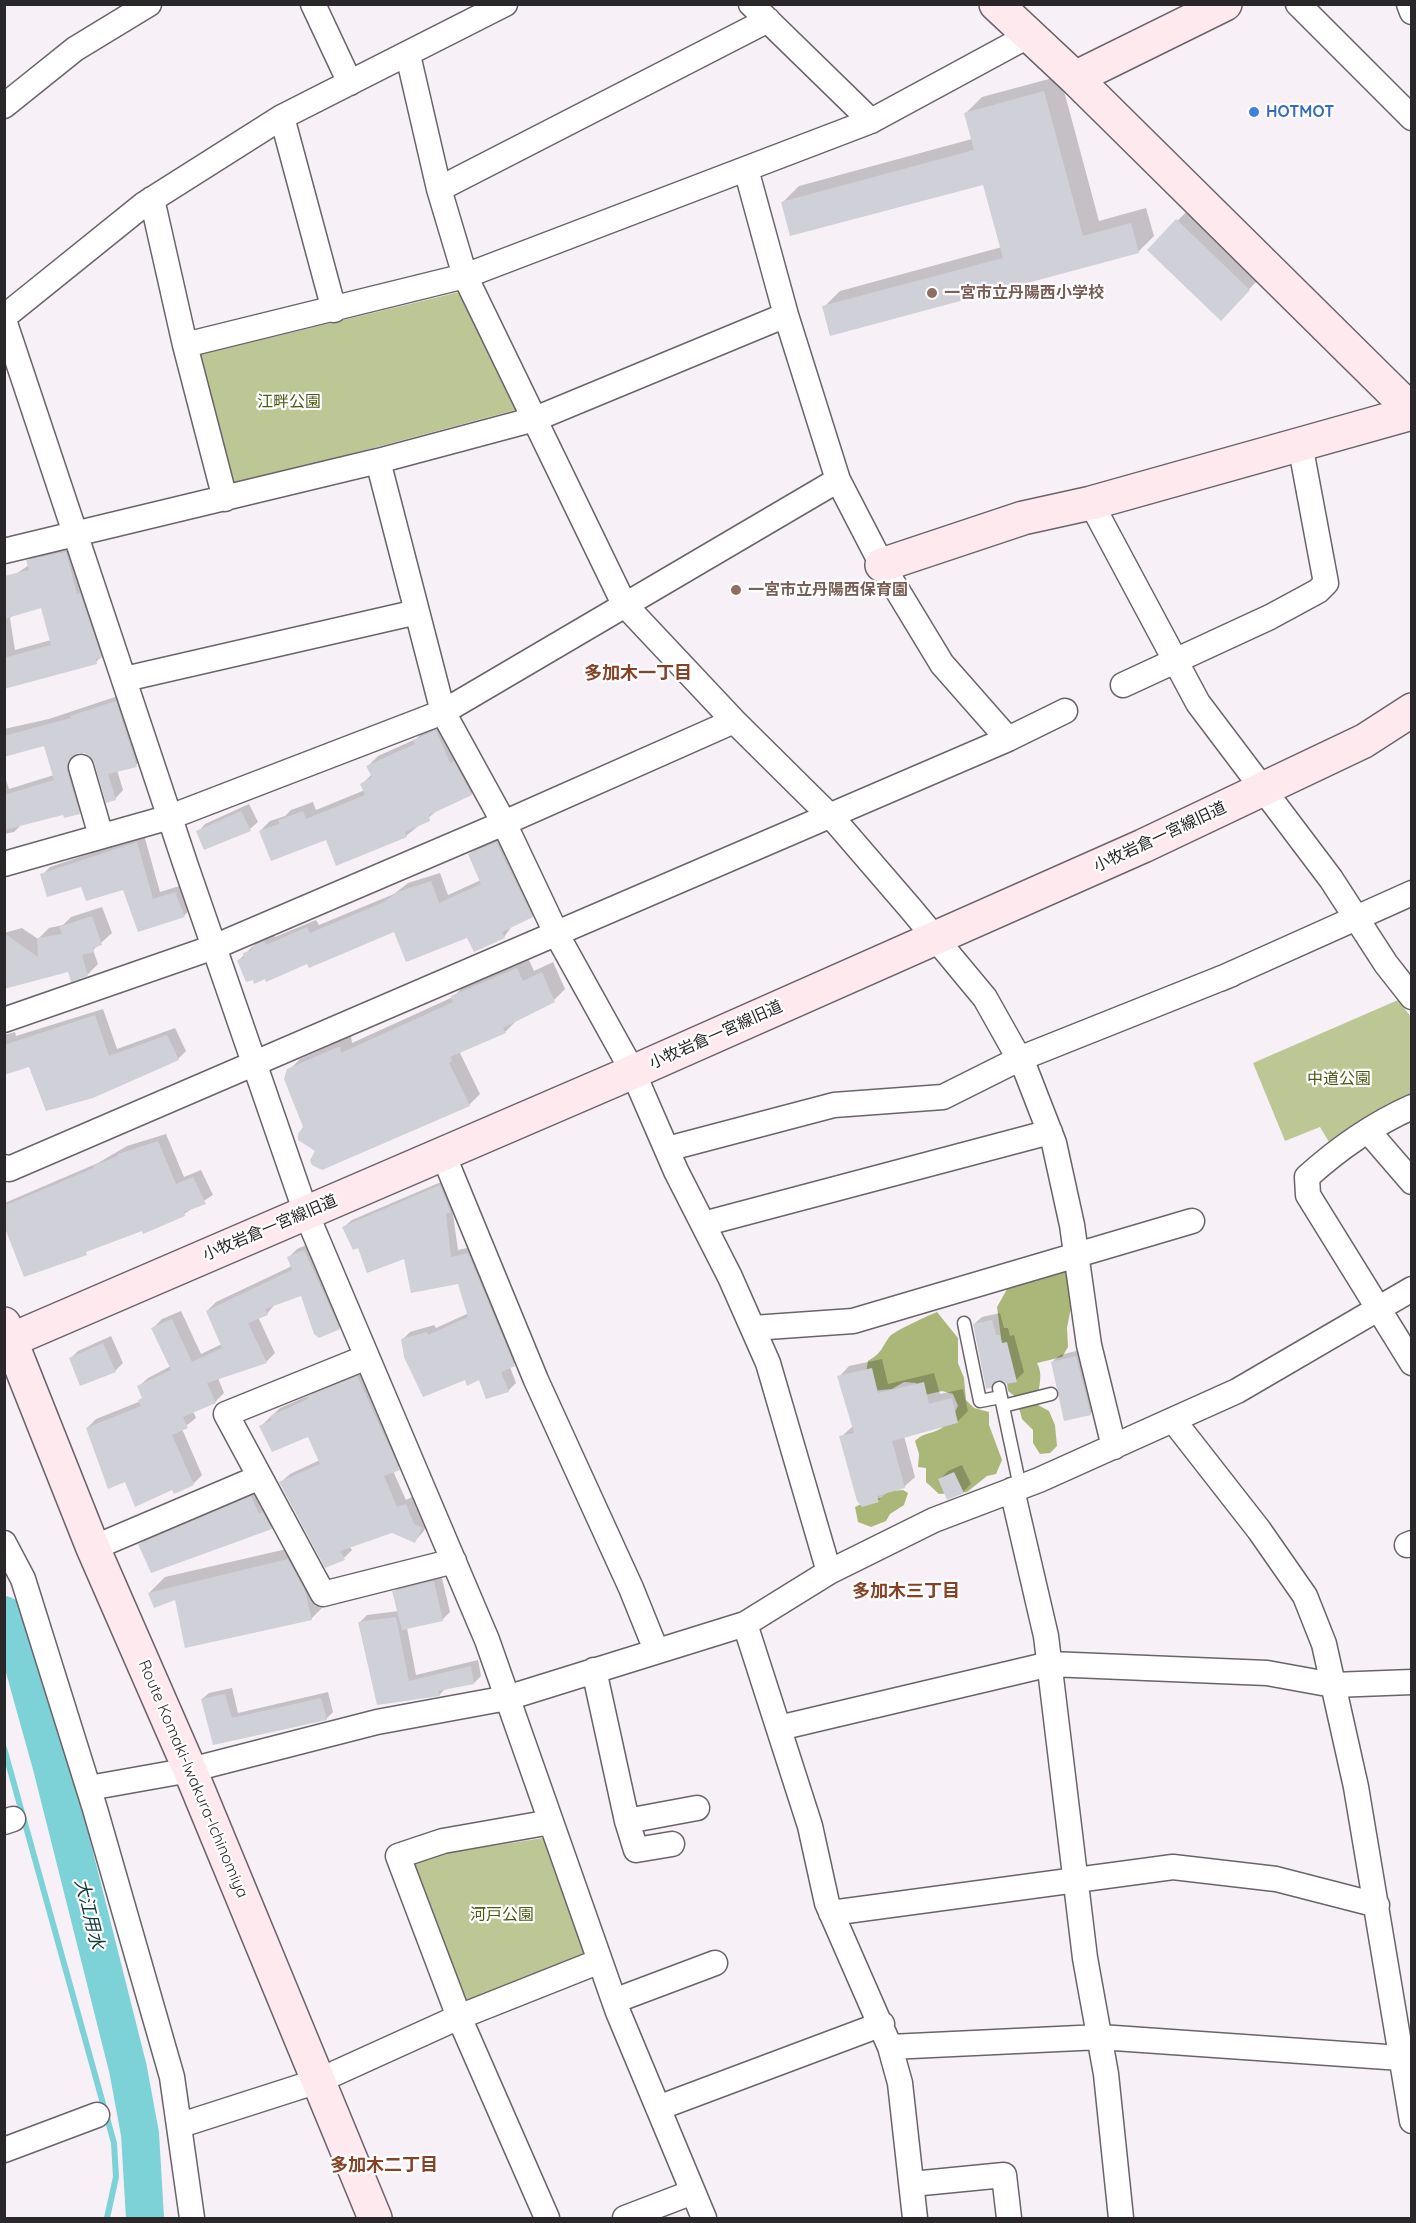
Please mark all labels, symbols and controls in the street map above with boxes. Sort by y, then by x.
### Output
place label: HOTMOT [1266,102,1334,122]
marker: HOTMOT [1247,105,1261,119]
place label: 一宮市立丹陽西小学校 [944,283,1104,303]
marker: 一宮市立丹陽西小学校 [925,286,939,300]
park label: 江畔公園 [257,392,321,412]
place label: 一宮市立丹陽西保育園 [748,580,908,600]
marker: 一宮市立丹陽西保育園 [729,583,743,597]
district label: 多加木一丁目 [584,663,692,685]
street label: 小牧岩倉一宮線旧道 [1091,798,1229,876]
street label: 小牧岩倉一宮線旧道 [646,997,786,1073]
park label: 中道公園 [1307,1069,1371,1089]
street label: 小牧岩倉一宮線旧道 [200,1191,340,1265]
district label: 多加木三丁目 [852,1581,960,1603]
street label: Route Komaki-Iwakura-Ichinomiya [134,1657,252,1901]
water label: 大江用水 [70,1876,108,1952]
park label: 河戸公園 [470,1905,534,1925]
district label: 多加木二丁目 [330,2155,438,2177]

